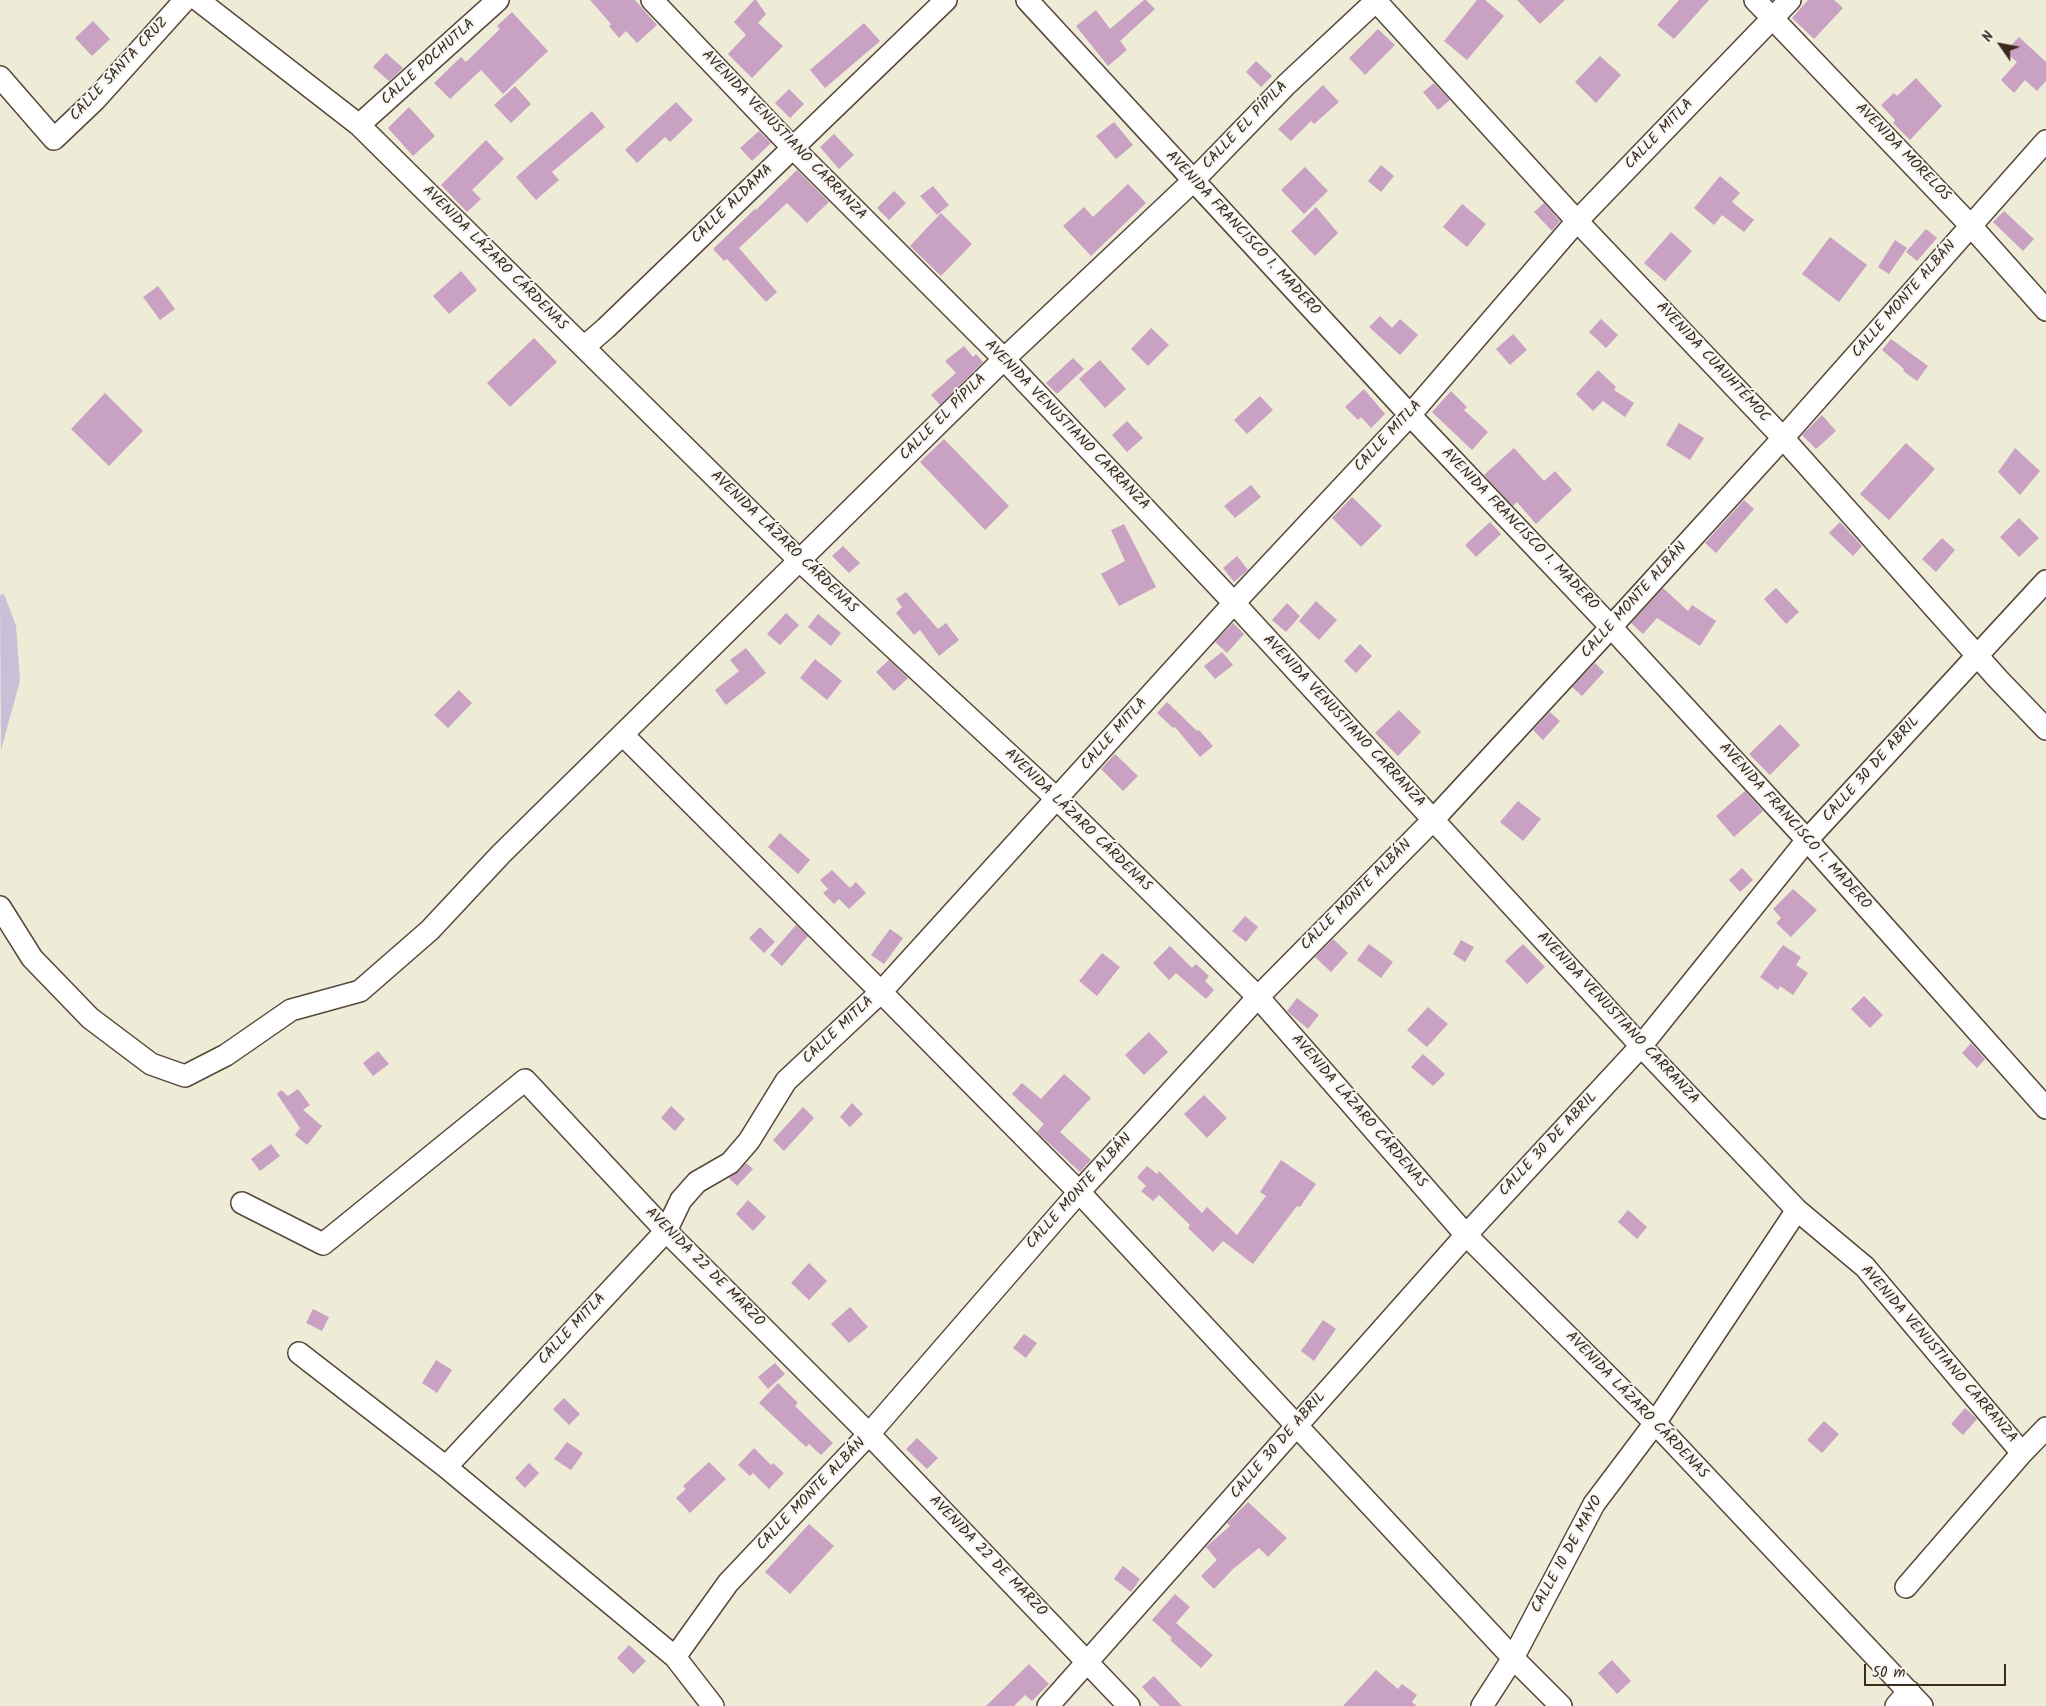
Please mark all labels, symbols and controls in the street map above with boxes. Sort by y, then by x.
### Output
street label: CALLE SANTA CRUZ [67,14,173,126]
street label: CALLE POCHUTLA [378,16,480,110]
north arrow [1976,20,2026,70]
text: N [1977,27,2000,47]
street label: AVENIDA VENUSTIANO CARRANZA [697,47,869,225]
street label: CALLE EL PÍPILA [1200,78,1292,174]
street label: CALLE MITLA [1622,96,1698,174]
street label: AVENIDA MORELOS [1851,100,1953,206]
street label: AVENIDA FRANCISCO I. MADERO [1161,148,1323,320]
street label: CALLE ALDAMA [689,162,777,248]
street label: AVENIDA LÁZARO CÁRDENAS [418,183,570,335]
street label: CALLE MONTE ALBÁN [1849,238,1961,362]
street label: AVENIDA CUAUHTÉMOC [1651,299,1773,427]
street label: AVENIDA VENUSTIANO CARRANZA [980,337,1152,515]
street label: CALLE EL PÍPILA [897,371,991,465]
street label: CALLE MITLA [1351,398,1427,476]
street label: AVENIDA FRANCISCO I. MADERO [1437,445,1601,615]
street label: AVENIDA LÁZARO CÁRDENAS [706,468,860,618]
street label: CALLE MONTE ALBÁN [1578,539,1692,663]
street label: AVENIDA VENUSTIANO CARRANZA [1258,632,1428,812]
street label: CALLE MITLA [1078,695,1152,775]
street label: CALLE 30 DE ABRIL [1820,713,1924,827]
street label: AVENIDA FRANCISCO I. MADERO [1714,740,1874,914]
street label: AVENIDA LÁZARO CÁRDENAS [1000,746,1154,896]
street label: CALLE MONTE ALBÁN [1298,837,1416,955]
street label: AVENIDA VENUSTIANO CARRANZA [1532,929,1702,1109]
street label: CALLE MITLA [800,993,878,1069]
street label: AVENIDA LÁZARO CÁRDENAS [1286,1031,1430,1193]
street label: CALLE 30 DE ABRIL [1496,1089,1602,1201]
street label: CALLE MONTE ALBÁN [1023,1130,1137,1254]
street label: AVENIDA 22 DE MARZO [640,1204,768,1332]
street label: AVENIDA VENUSTIANO CARRANZA [1856,1262,2020,1448]
street label: CALLE MITLA [535,1291,611,1369]
street label: AVENIDA LÁZARO CÁRDENAS [1561,1329,1711,1483]
street label: CALLE 30 DE ABRIL [1228,1389,1330,1503]
street label: CALLE MONTE ALBÁN [754,1435,870,1555]
street label: AVENIDA 22 DE MARZO [924,1493,1050,1621]
street label: CALLE 10 DE MAYO [1528,1493,1608,1617]
scale bar [1866,1654,2008,1686]
text: 50 m [1872,1661,1906,1685]

